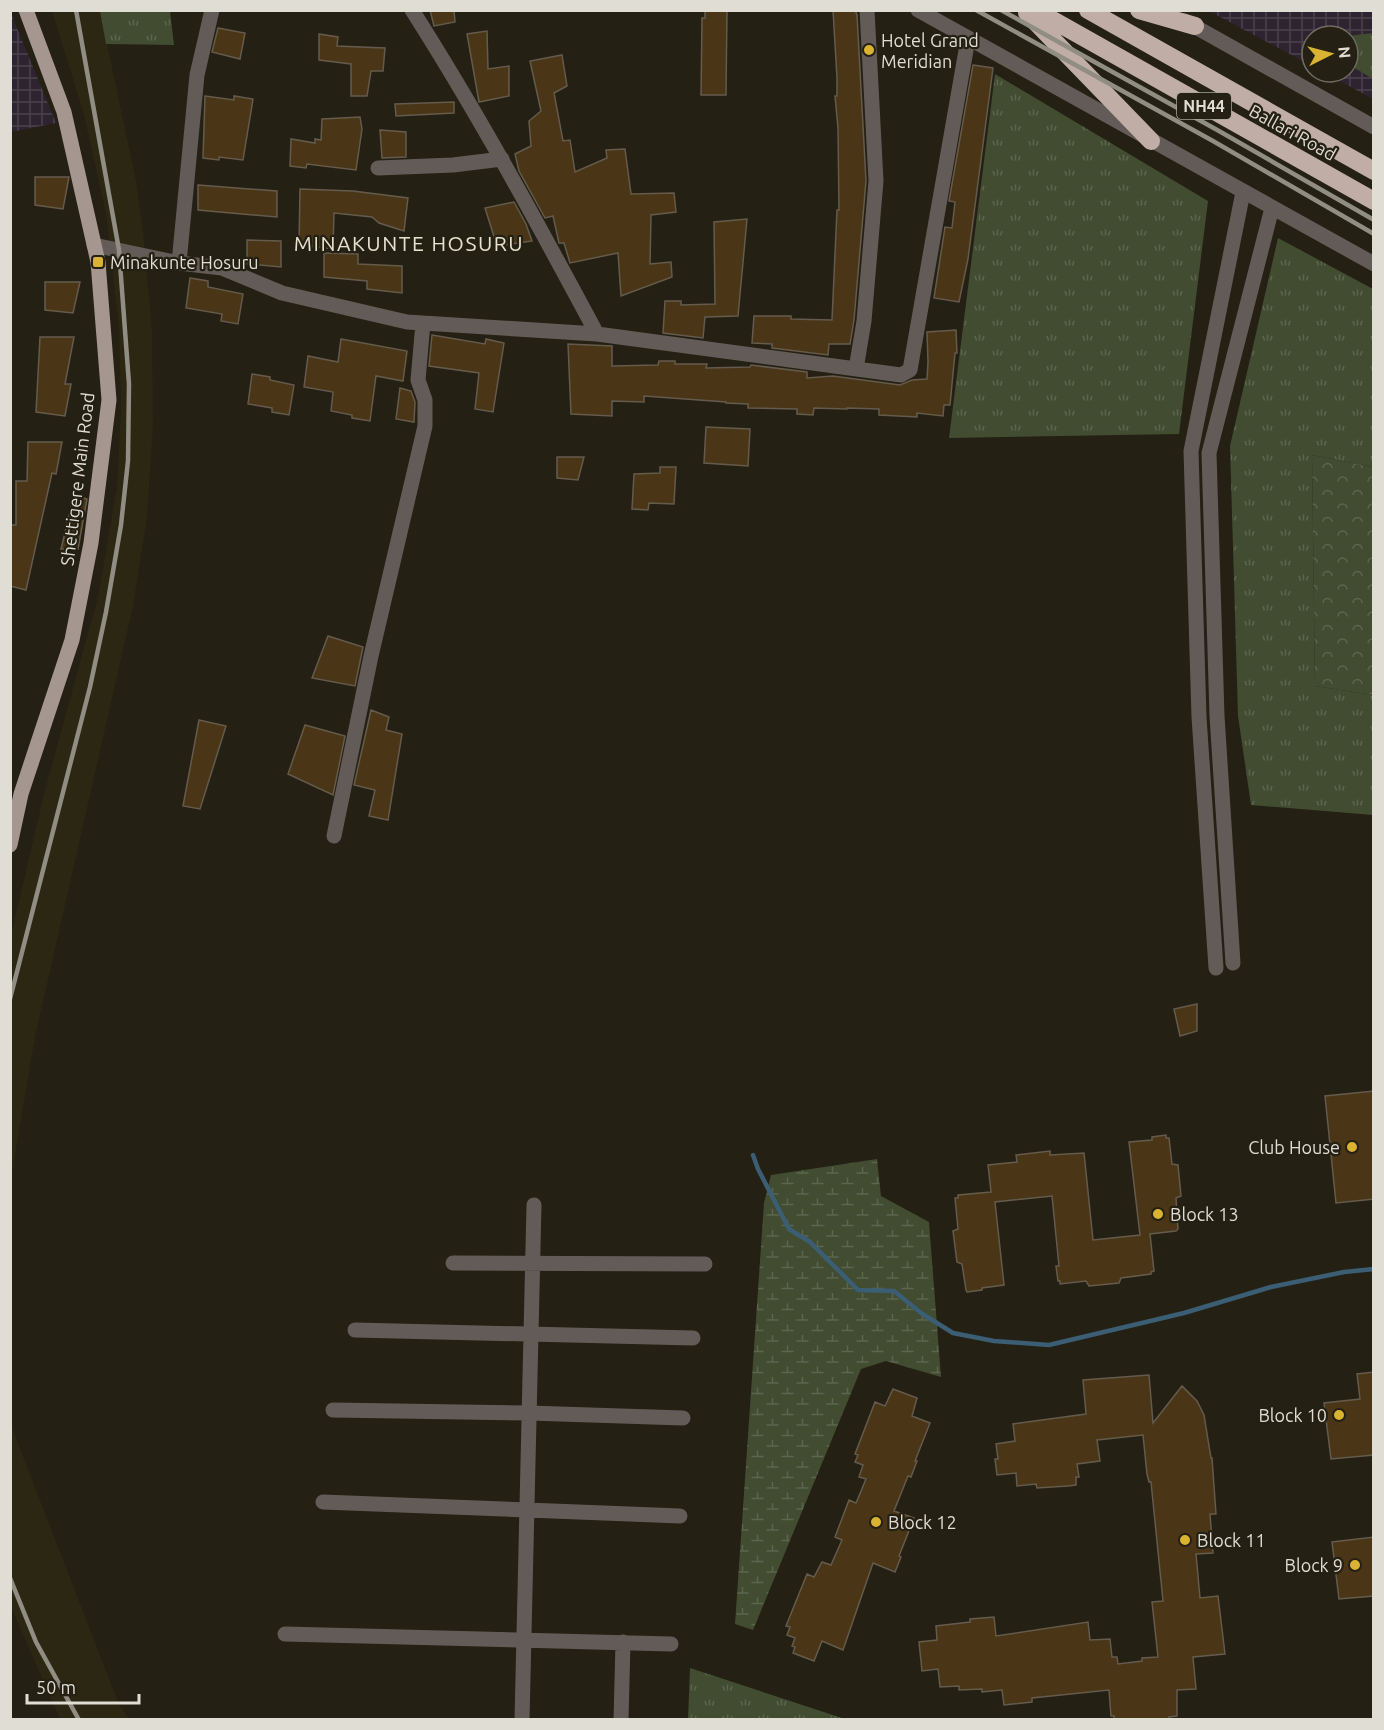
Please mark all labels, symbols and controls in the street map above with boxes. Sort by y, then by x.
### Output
north arrow [1300,24,1360,84]
place label: Hotel Grand Meridian [881,30,979,71]
marker: Hotel Grand Meridian [862,43,876,57]
text: N [1335,46,1354,59]
road number: NH44 [1177,93,1231,119]
street label: Ballari Road [1246,100,1340,164]
district label: MINAKUNTE HOSURU [294,231,524,255]
place label: Minakunte Hosuru [110,252,259,272]
marker: Minakunte Hosuru [91,255,105,269]
street label: Shettigere Main Road [56,391,98,567]
place label: Club House [1248,1137,1340,1157]
marker: Club House [1345,1140,1359,1154]
place label: Block 13 [1170,1204,1239,1224]
marker: Block 13 [1151,1207,1165,1221]
place label: Block 10 [1258,1405,1327,1425]
marker: Block 10 [1332,1408,1346,1422]
place label: Block 12 [888,1512,957,1532]
marker: Block 12 [869,1515,883,1529]
place label: Block 11 [1197,1530,1266,1550]
marker: Block 11 [1178,1533,1192,1547]
place label: Block 9 [1285,1555,1343,1575]
marker: Block 9 [1348,1558,1362,1572]
scale bar [27,1667,140,1705]
text: 50 m [36,1677,76,1697]

